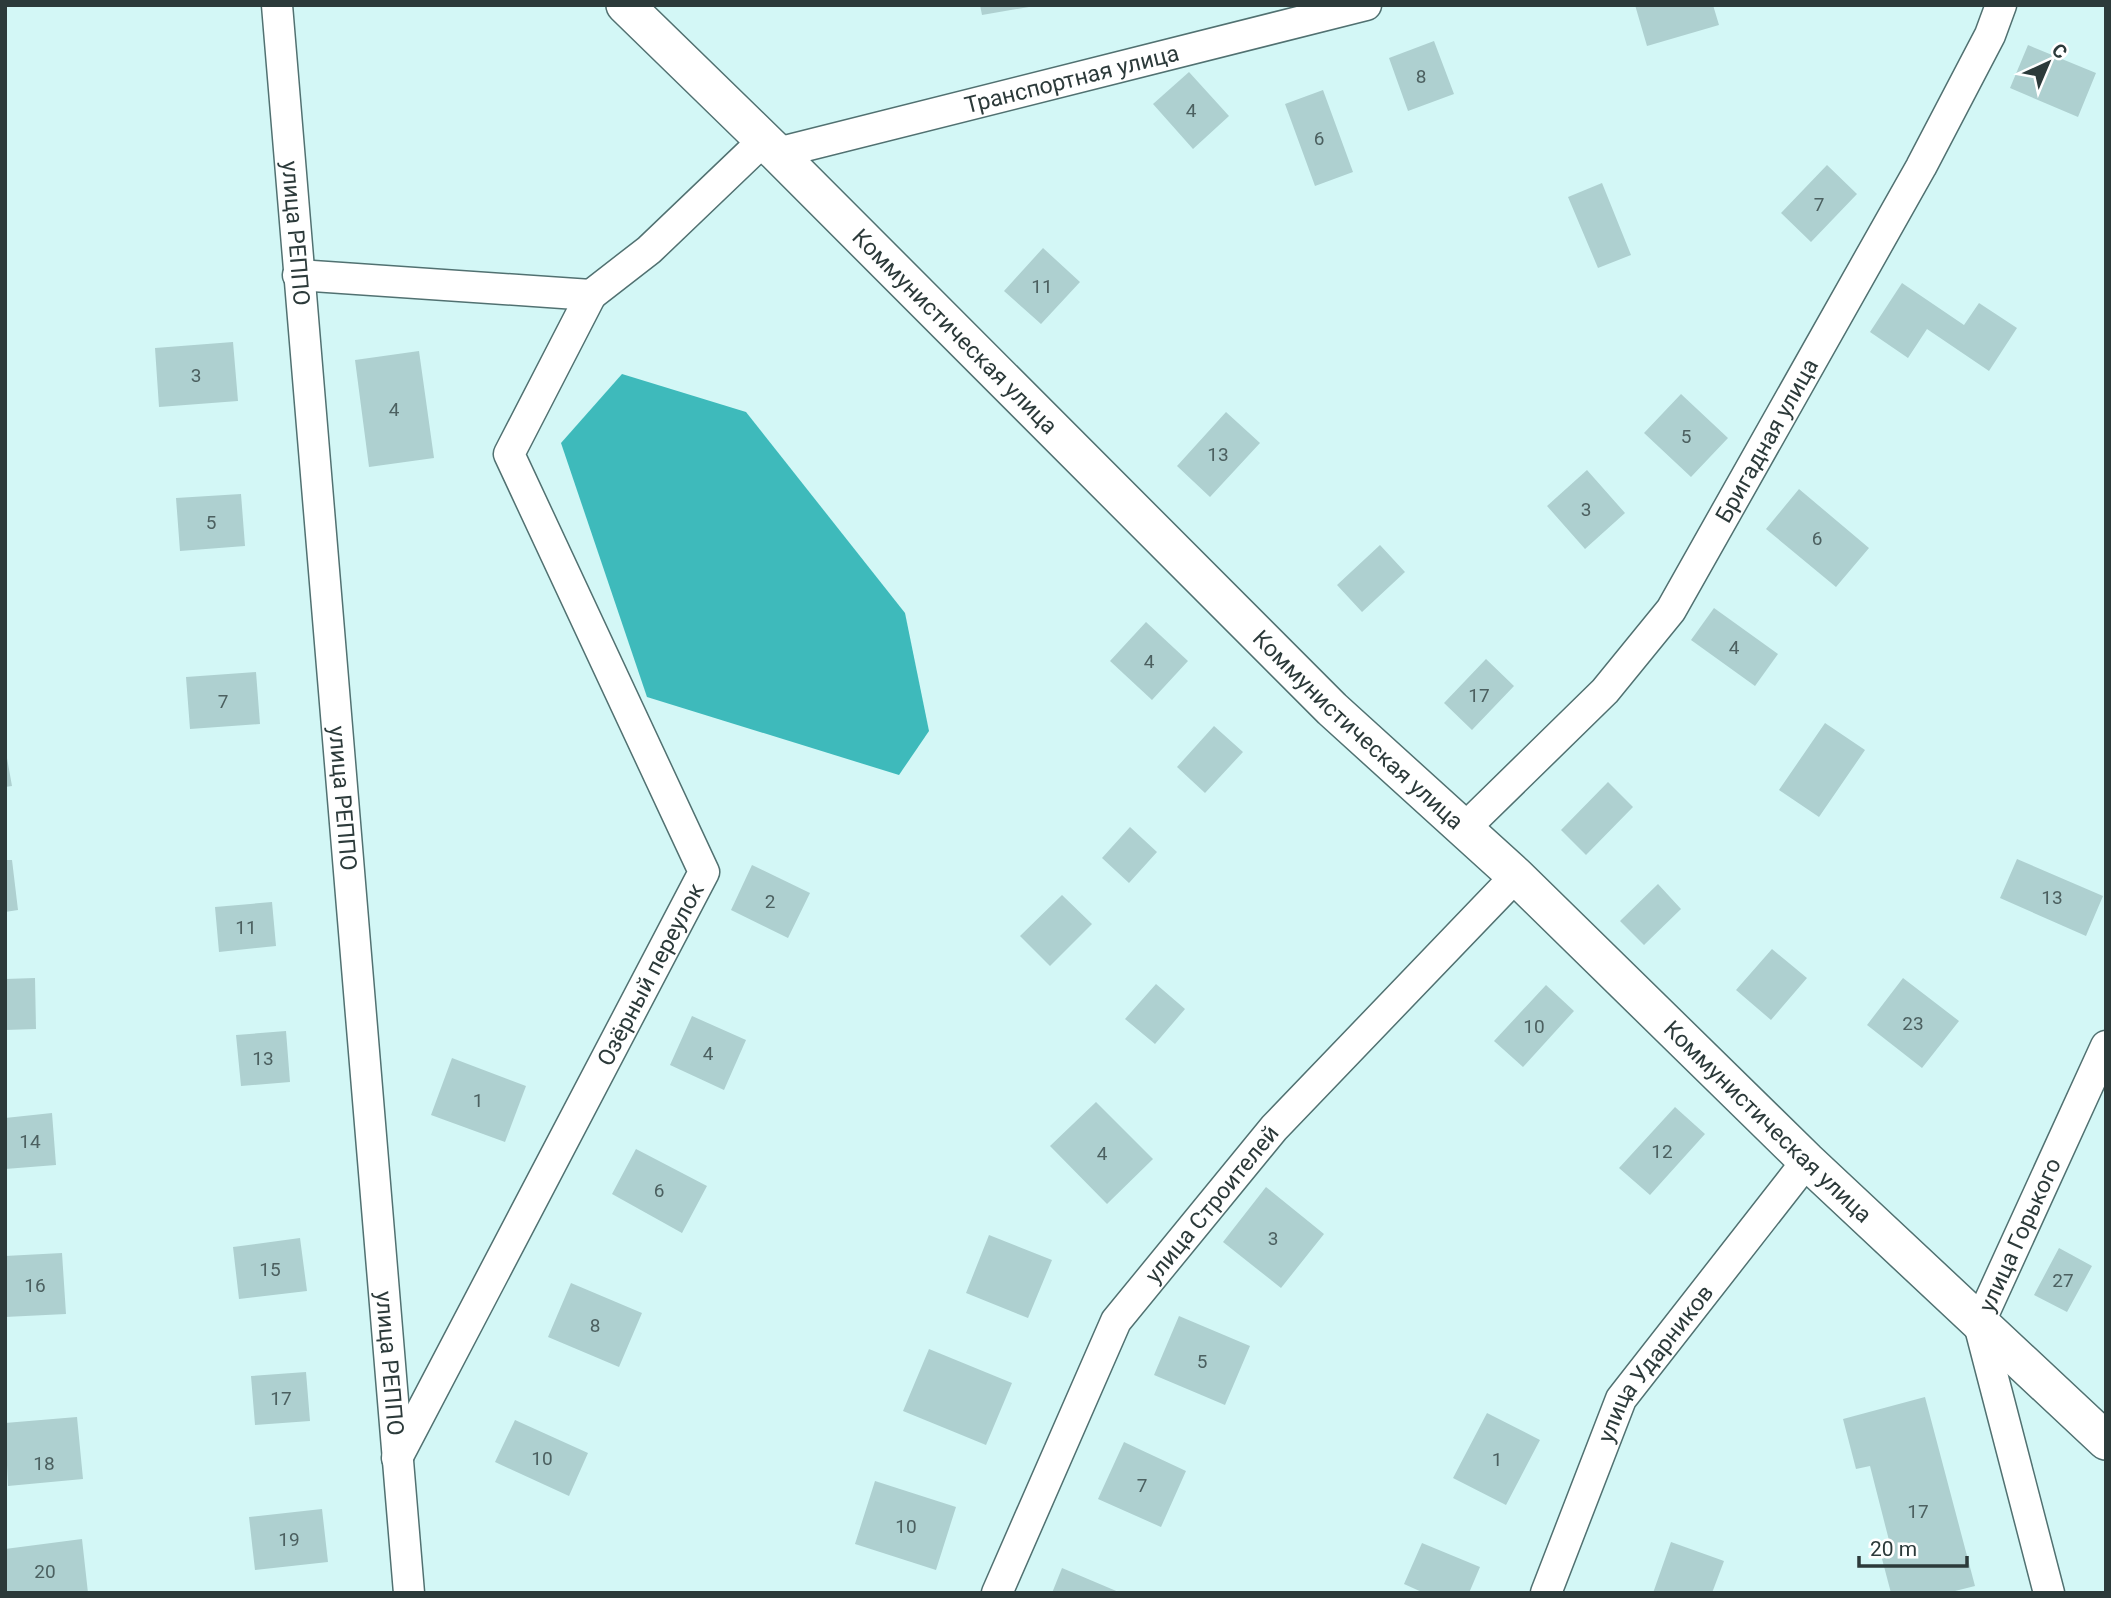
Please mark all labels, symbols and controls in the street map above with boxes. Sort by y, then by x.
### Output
north arrow [2013,28,2083,98]
street label: Транспортная улица [962,39,1182,119]
text: С [2047,39,2072,64]
house number: 8 [1416,65,1426,88]
house number: 4 [1186,99,1197,122]
house number: 6 [1314,127,1324,150]
street label: улица РЕППО [277,160,315,307]
house number: 7 [1814,193,1824,216]
street label: Коммунистическая улица [847,223,1063,439]
house number: 11 [1031,275,1053,298]
street label: Бригадная улица [1710,354,1824,527]
house number: 3 [191,364,201,387]
house number: 4 [389,398,400,421]
house number: 5 [1681,425,1691,448]
house number: 13 [1207,443,1229,466]
house number: 3 [1581,498,1591,521]
house number: 5 [206,511,216,534]
house number: 6 [1812,527,1822,550]
street label: Коммунистическая улица [1247,624,1469,835]
house number: 4 [1729,636,1740,659]
house number: 4 [1144,650,1155,673]
house number: 17 [1468,684,1490,707]
house number: 7 [218,690,228,713]
street label: улица РЕППО [323,725,362,872]
street label: Озёрный переулок [591,878,710,1070]
house number: 13 [2041,886,2063,909]
house number: 2 [765,890,775,913]
house number: 11 [235,916,257,939]
house number: 23 [1902,1012,1924,1035]
house number: 10 [1523,1015,1545,1038]
street label: Коммунистическая улица [1658,1015,1877,1228]
house number: 4 [703,1042,714,1065]
house number: 13 [252,1047,274,1070]
house number: 1 [473,1089,483,1112]
street label: улица Строителей [1139,1120,1284,1288]
house number: 14 [19,1130,41,1153]
house number: 12 [1651,1140,1673,1163]
house number: 4 [1097,1142,1108,1165]
street label: улица Горького [1973,1154,2067,1316]
house number: 6 [654,1179,664,1202]
house number: 3 [1268,1227,1278,1250]
house number: 15 [259,1258,281,1281]
house number: 27 [2052,1269,2074,1292]
house number: 16 [24,1274,46,1297]
street label: улица Ударников [1592,1279,1719,1446]
street label: улица РЕППО [370,1290,409,1437]
house number: 8 [590,1314,600,1337]
house number: 5 [1197,1350,1207,1373]
house number: 17 [270,1387,292,1410]
house number: 10 [531,1447,553,1470]
house number: 1 [1492,1448,1502,1471]
house number: 18 [33,1452,55,1475]
house number: 7 [1137,1474,1147,1497]
house number: 17 [1907,1500,1929,1523]
house number: 10 [895,1515,917,1538]
scale bar [1859,1524,1968,1568]
house number: 19 [278,1528,300,1551]
text: 20 m [1870,1537,1917,1561]
house number: 20 [34,1560,56,1583]

